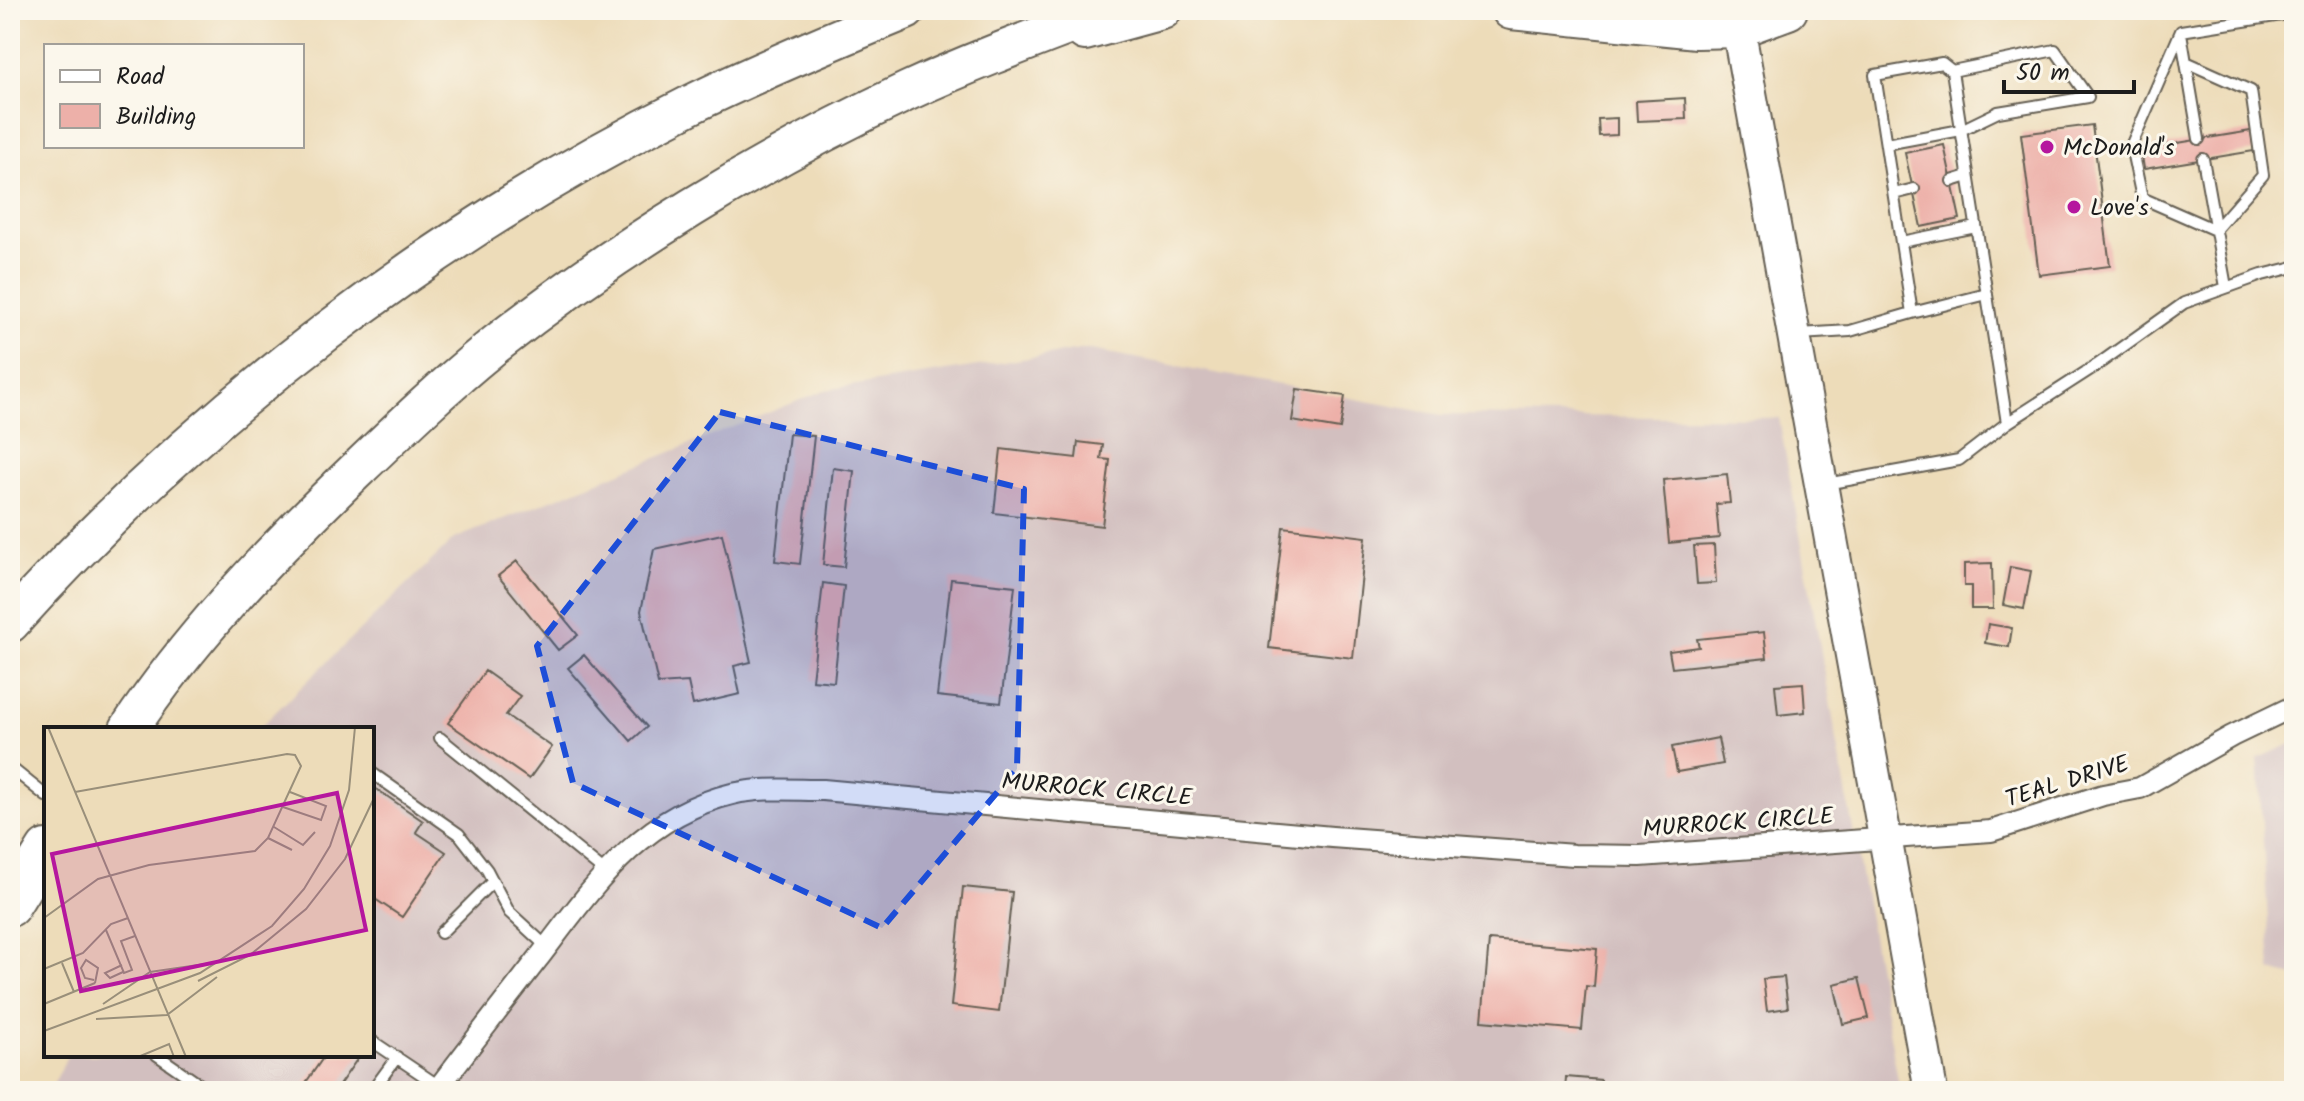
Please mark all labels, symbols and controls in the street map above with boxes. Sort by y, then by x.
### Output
legend [44,44,304,148]
scale bar [2004,44,2134,94]
text: 50 m [2016,54,2070,93]
text: Road [116,58,165,97]
text: Building [116,98,196,137]
place label: McDonald's [2063,129,2175,168]
marker: McDonald's [2038,138,2056,156]
place label: Love's [2090,189,2149,228]
marker: Love's [2065,198,2083,216]
inset map [44,727,374,1057]
street label: TEAL DRIVE [2001,745,2135,820]
street label: MURROCK CIRCLE [1000,763,1195,818]
street label: MURROCK CIRCLE [1641,797,1836,850]

